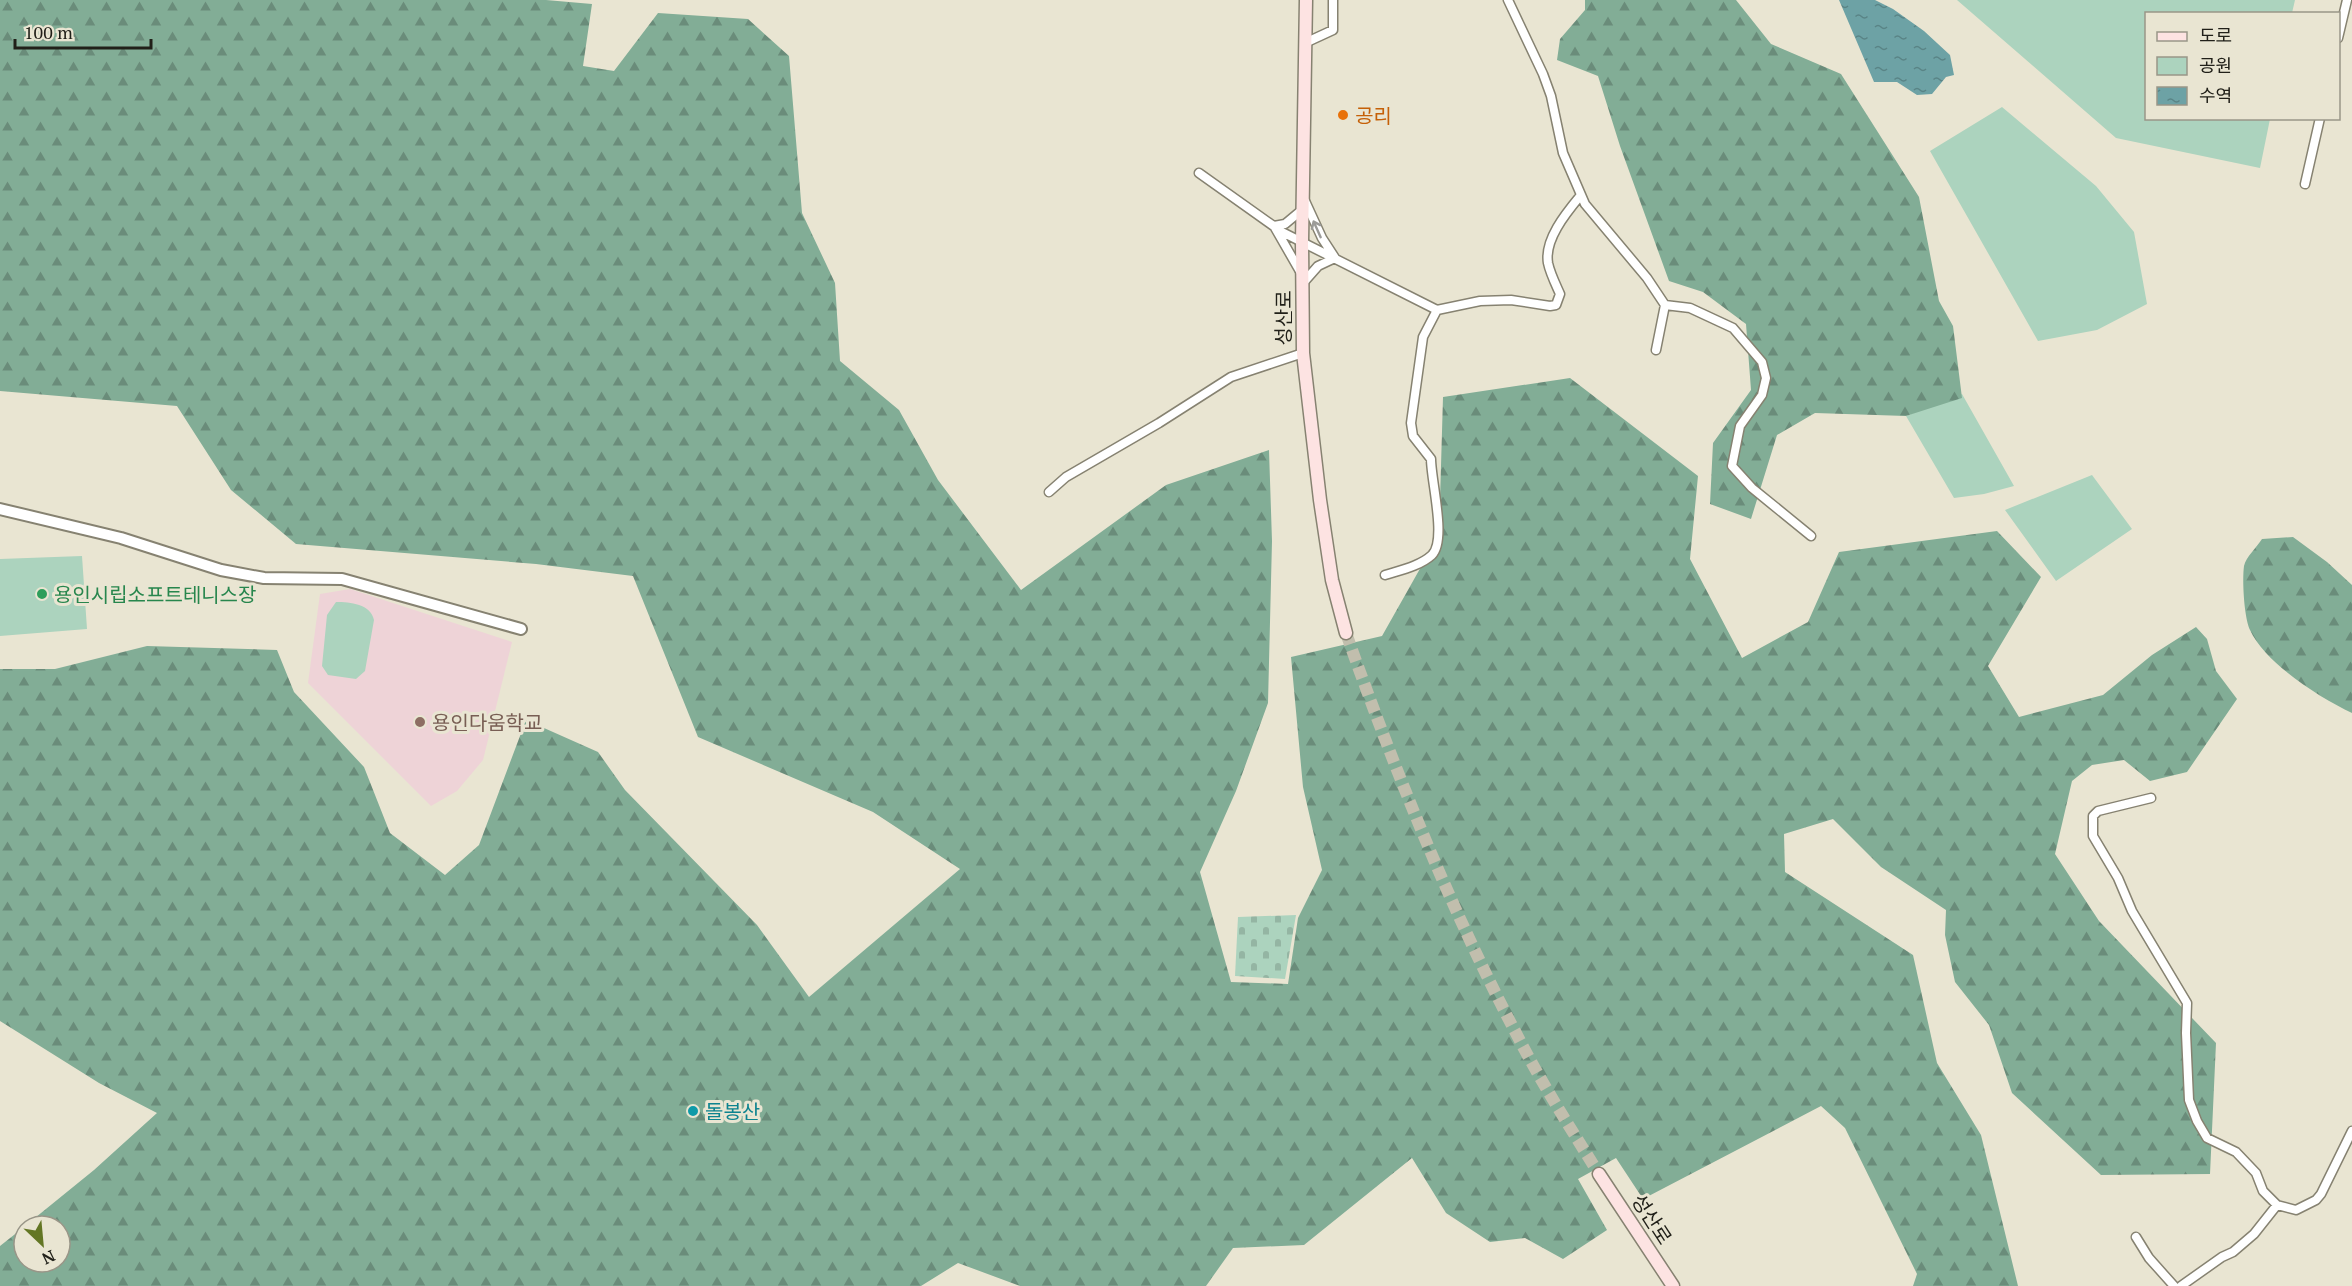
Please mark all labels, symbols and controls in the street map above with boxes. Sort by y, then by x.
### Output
scale bar [15,12,152,50]
legend [2145,12,2340,120]
text: 100 m [24,20,73,44]
text: 도로 [2199,23,2232,47]
text: 공원 [2199,53,2232,77]
text: 수역 [2199,83,2232,107]
place label: 공리 [1355,102,1392,129]
marker: 공리 [1336,108,1350,122]
one-way arrow [1311,220,1323,238]
street label: 성산로 [1270,290,1297,346]
place label: 용인시립소프트테니스장 [54,581,256,608]
marker: 용인시립소프트테니스장 [35,587,49,601]
place label: 용인다움학교 [432,709,542,736]
marker: 용인다움학교 [413,715,427,729]
place label: 돌봉산 [705,1098,760,1125]
marker: 돌봉산 [686,1104,700,1118]
street label: 성산로 [1626,1188,1678,1250]
north arrow [12,1214,72,1274]
text: N [38,1245,59,1270]

